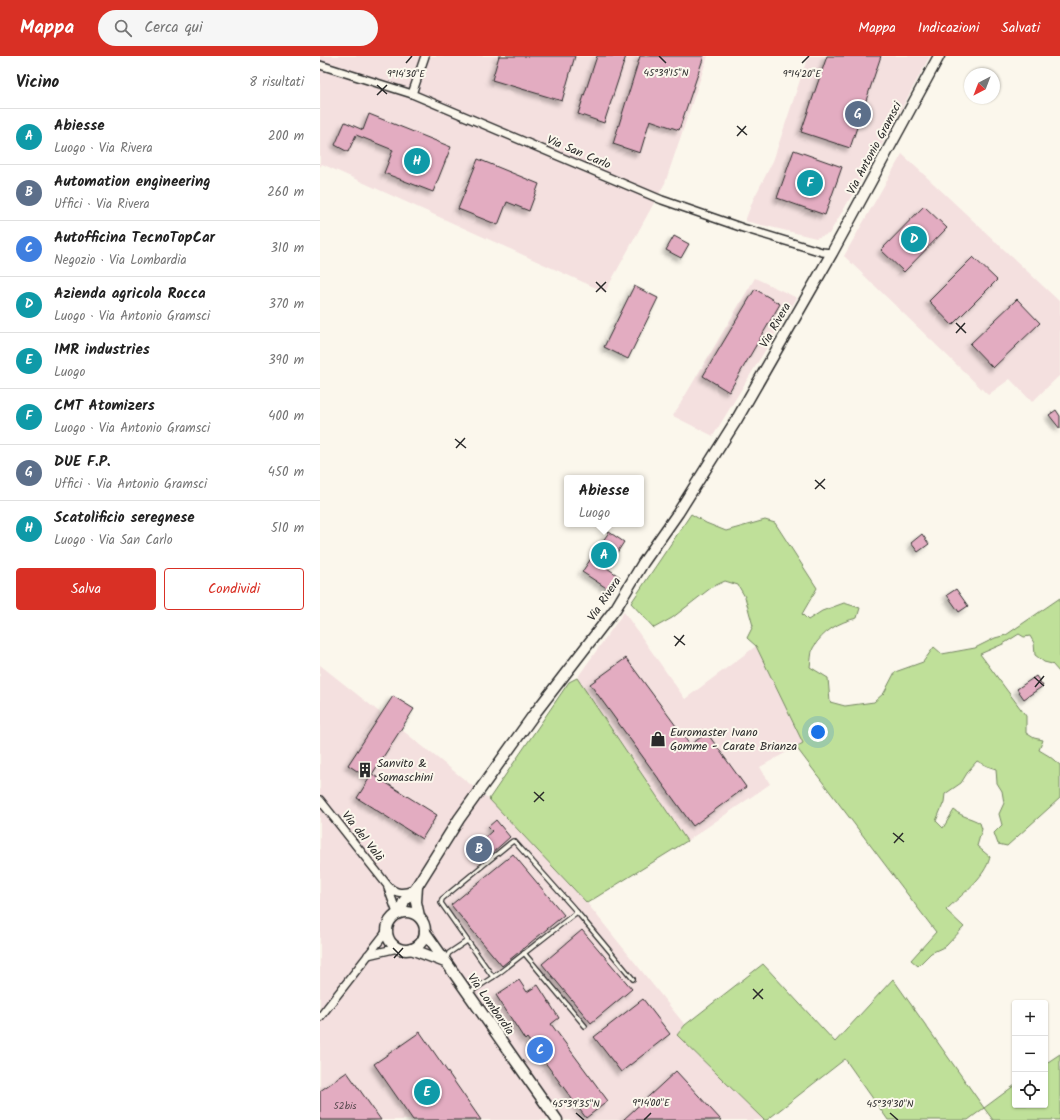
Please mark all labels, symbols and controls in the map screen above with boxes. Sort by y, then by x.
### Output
search box [98,10,378,46]
text: Mappa [20,13,74,43]
text: Cerca qui [144,16,203,40]
icon: search [112,17,134,39]
text: Mappa [858,17,896,39]
text: Indicazioni [918,17,979,39]
text: Salvati [1001,17,1040,39]
text: 45°39'15"N [644,65,689,81]
text: 9°14'30"E [387,66,426,82]
text: 9°14'20"E [783,66,822,82]
north arrow [964,68,1000,104]
text: Vicino [16,69,59,96]
text: 8 risultati [249,72,304,93]
street label: Via Antonio Gramsci [844,99,904,197]
pin: G [845,99,871,129]
text: Abiesse [54,114,105,138]
text: A [25,126,33,147]
text: 200 m [268,126,304,147]
street label: Via San Carlo [544,130,614,175]
text: Luogo · Via Rivera [54,138,153,159]
pin: H [404,146,430,176]
pin: F [797,168,823,198]
text: Automation engineering [54,170,210,194]
text: B [25,182,33,203]
text: 260 m [267,182,304,203]
text: Uffici · Via Rivera [54,194,150,215]
pin: D [901,224,927,254]
text: Autofficina TecnoTopCar [54,226,215,250]
text: C [25,238,33,259]
text: 310 m [270,238,304,259]
text: Negozio · Via Lombardia [54,250,186,271]
text: Azienda agricola Rocca [54,282,206,306]
text: D [25,294,33,315]
text: 370 m [269,294,304,315]
street label: Via Rivera [755,299,796,351]
text: Luogo · Via Antonio Gramsci [54,306,210,327]
text: IMR industries [54,338,150,362]
text: E [25,350,33,371]
text: 390 m [268,350,304,371]
text: Luogo [54,362,85,383]
text: CMT Atomizers [54,394,155,418]
text: F [25,406,33,427]
text: 400 m [268,406,304,427]
text: Luogo · Via Antonio Gramsci [54,418,210,439]
text: DUE F.P. [54,450,110,474]
text: G [25,462,33,483]
text: 450 m [268,462,304,483]
text: Uffici · Via Antonio Gramsci [54,474,207,495]
popup [564,475,644,527]
text: Abiesse [579,479,629,503]
text: Luogo [579,503,610,524]
text: Scatolificio seregnese [54,506,195,530]
text: H [25,518,33,539]
text: 510 m [271,518,304,539]
text: Luogo · Via San Carlo [54,530,173,551]
pin: A [591,540,617,570]
button: Salva [16,568,156,610]
button: Condividi [164,568,304,610]
street label: Via Rivera [583,573,626,625]
your location [808,722,828,742]
place label: Euromaster Ivano Gomme - Carate Brianza [670,723,797,756]
shop icon: Euromaster Ivano Gomme - Carate Brianza [649,730,667,748]
place label: Sanvito & Somaschini [377,754,434,787]
building icon: Sanvito & Somaschini [356,761,374,779]
street label: Via del Valà [337,807,389,866]
pin: B [466,834,492,864]
street label: Via Lombardia [462,970,519,1039]
map controls [1012,1000,1048,1108]
button: + [1012,1000,1048,1036]
pin: C [527,1035,553,1065]
button: − [1012,1036,1048,1072]
button: locate [1012,1072,1048,1108]
pin: E [414,1077,440,1107]
text: 9°14'00"E [632,1095,671,1111]
text: 45°39'35"N [552,1096,600,1112]
text: 45°39'30"N [866,1096,914,1112]
house number: 52bis [333,1098,357,1114]

